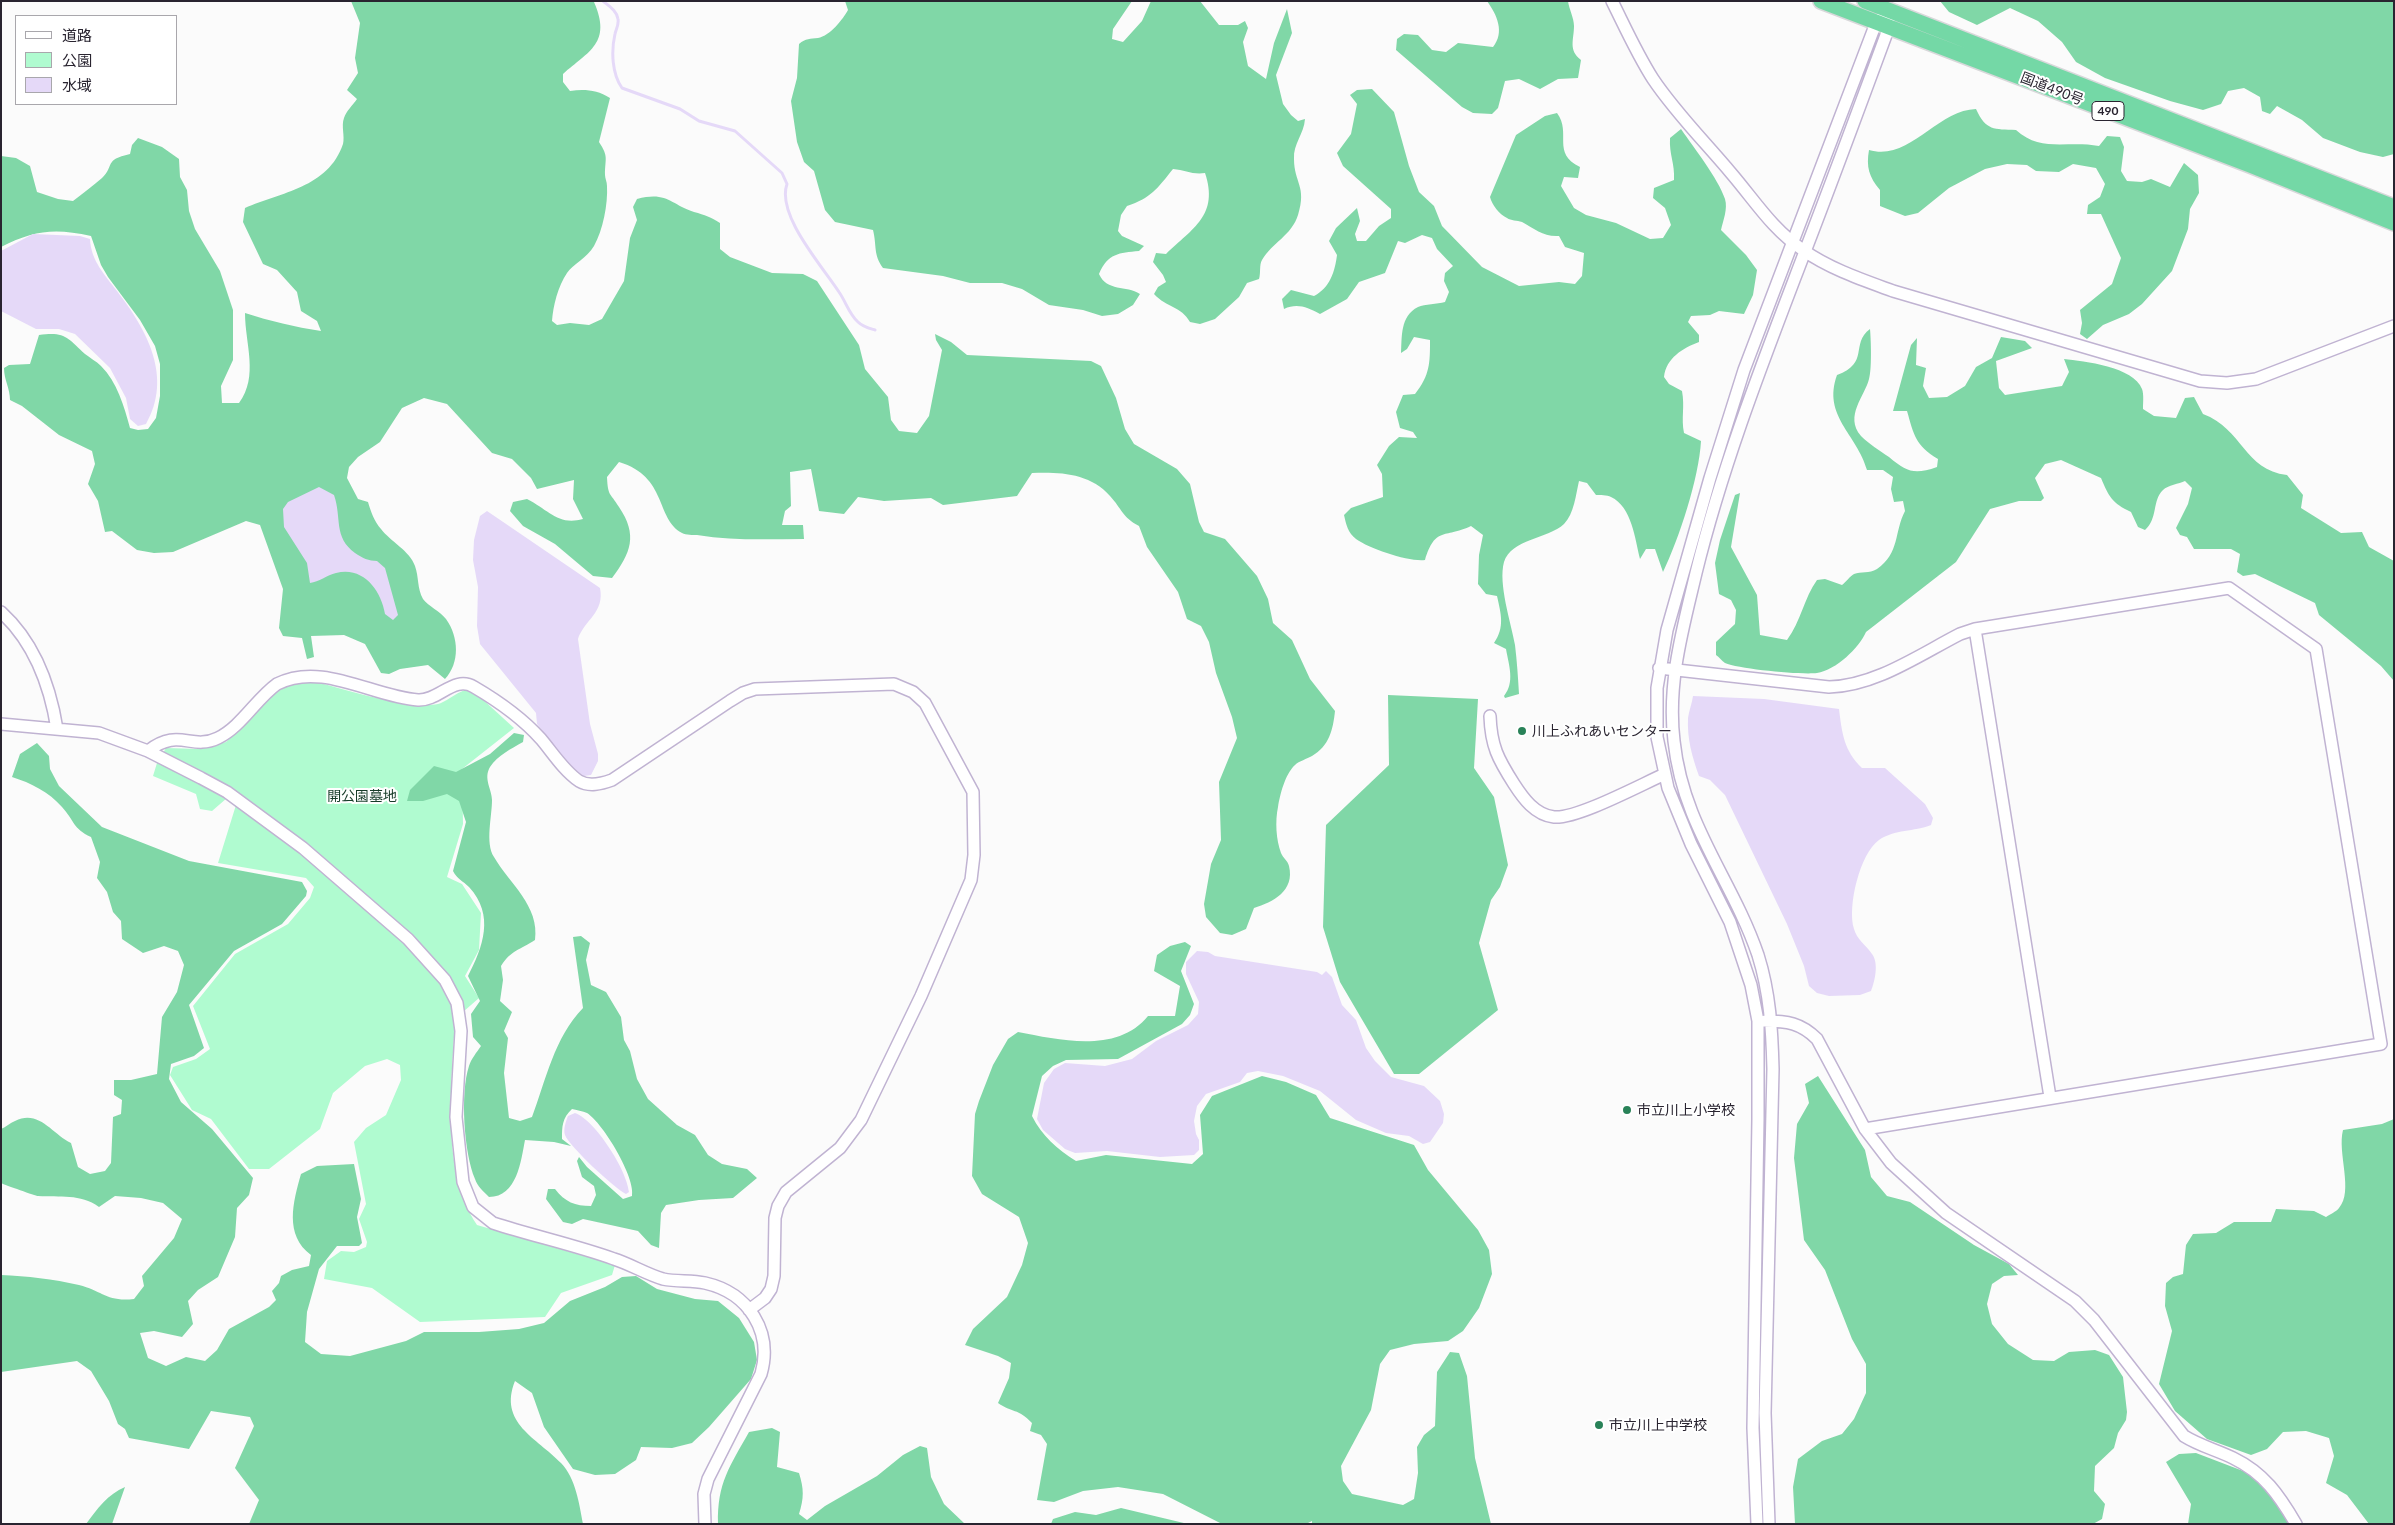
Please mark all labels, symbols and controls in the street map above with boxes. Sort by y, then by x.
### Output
legend [15,15,178,105]
text: 道路 [62,26,92,44]
text: 公園 [62,51,92,69]
street label: 国道490号 [2018,69,2086,109]
text: 水域 [62,76,92,94]
road number: 490 [2092,102,2124,120]
place label: 川上ふれあいセンター [1532,723,1672,739]
marker: 川上ふれあいセンター [1516,725,1528,737]
park label: 開公園墓地 [327,788,397,804]
place label: 市立川上小学校 [1637,1102,1735,1118]
marker: 市立川上小学校 [1621,1104,1633,1116]
place label: 市立川上中学校 [1609,1417,1707,1433]
marker: 市立川上中学校 [1593,1419,1605,1431]

